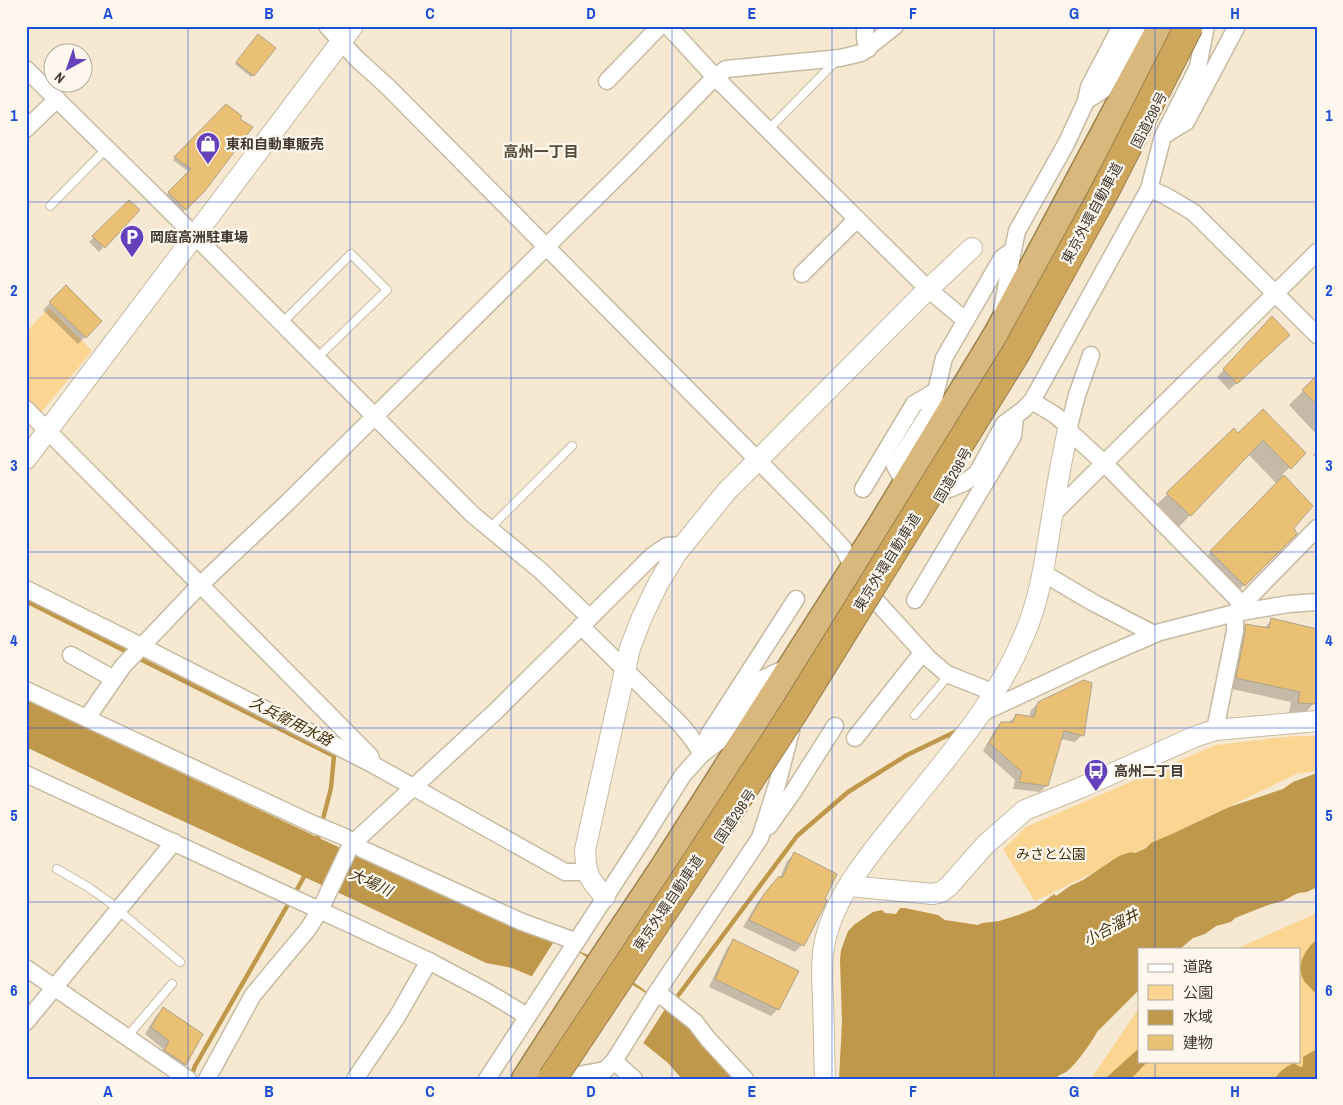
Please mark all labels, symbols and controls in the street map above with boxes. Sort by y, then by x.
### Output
text: A [103,2,113,24]
text: B [264,2,274,24]
text: C [425,2,435,24]
text: D [586,2,596,24]
text: E [748,2,757,24]
text: F [909,2,917,24]
text: G [1069,2,1079,24]
text: H [1230,2,1240,24]
north arrow [42,42,92,92]
text: N [51,68,69,88]
street label: 国道298号 [1127,89,1171,151]
text: 1 [10,104,18,126]
text: 1 [1325,104,1333,126]
shop icon: 東和自動車販売 [195,131,221,165]
place label: 東和自動車販売 [226,135,324,153]
district label: 高州一丁目 [503,141,579,162]
street label: 東京外環自動車道 [1058,159,1126,267]
parking icon: 岡庭高洲駐車場 [119,224,145,258]
place label: 岡庭高洲駐車場 [150,228,248,246]
text: 2 [10,279,18,301]
text: 2 [1325,279,1333,301]
street label: 国道298号 [930,444,976,506]
text: 3 [10,454,18,476]
text: 3 [1325,454,1333,476]
street label: 東京外環自動車道 [850,510,924,614]
text: 4 [10,629,18,651]
text: 4 [1325,629,1333,651]
water label: 久兵衛用水路 [246,691,338,752]
bus stop icon: 高州二丁目 [1083,758,1109,792]
place label: 高州二丁目 [1114,762,1184,780]
street label: 国道298号 [710,786,760,846]
text: 5 [10,804,18,826]
text: 5 [1325,804,1333,826]
park label: みさと公園 [1016,845,1086,863]
street label: 東京外環自動車道 [629,852,707,954]
water label: 大場川 [346,863,398,902]
water label: 小合溜井 [1080,903,1144,950]
legend [1138,948,1300,1062]
text: 道路 [1183,956,1213,977]
text: 6 [10,979,18,1001]
text: 6 [1325,979,1333,1001]
text: 公園 [1183,982,1213,1003]
text: 水域 [1183,1006,1213,1027]
text: 建物 [1183,1032,1213,1053]
text: A [103,1080,113,1102]
text: B [264,1080,274,1102]
text: C [425,1080,435,1102]
text: D [586,1080,596,1102]
text: E [748,1080,757,1102]
text: F [909,1080,917,1102]
text: G [1069,1080,1079,1102]
text: H [1230,1080,1240,1102]

